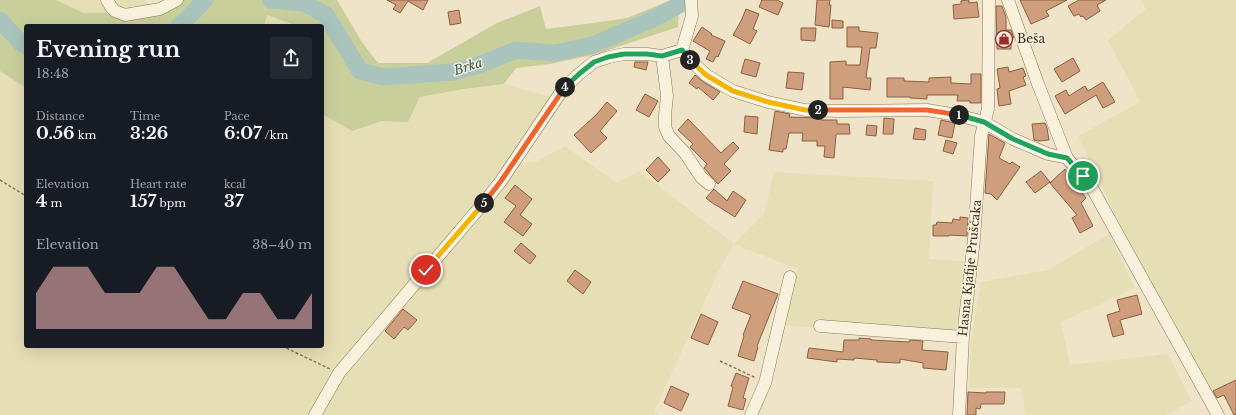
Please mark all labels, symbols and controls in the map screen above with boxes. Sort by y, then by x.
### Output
shop icon: Beša [994,29,1014,49]
place label: Beša [1017,31,1046,46]
text: Evening run [36,36,180,63]
button: share [270,37,312,79]
pin: 3 [680,50,700,70]
text: 3 [686,53,694,67]
water label: Brka [451,54,485,79]
text: 18:48 [36,65,69,82]
pin: 4 [555,77,575,97]
text: 4 [561,80,569,94]
pin: 2 [808,100,828,120]
text: 2 [814,103,822,117]
pin: 1 [949,105,969,125]
text: 1 [957,108,961,122]
text: Distance [36,109,85,123]
text: Time [130,109,160,123]
text: Pace [224,109,250,123]
text: 0.56 [36,123,75,144]
text: 3:26 [130,123,168,144]
text: 6:07 [224,123,262,144]
text: km [75,128,96,142]
text: /km [262,128,288,142]
pin [1066,159,1100,193]
icon: arrive [1072,165,1094,187]
text: Elevation [36,177,89,191]
text: Heart rate [130,177,187,191]
text: kcal [224,177,246,191]
text: 4 [36,191,47,212]
text: 157 [130,191,156,212]
text: 37 [224,191,244,212]
pin: 5 [474,193,494,213]
text: m [47,196,62,210]
text: bpm [156,196,186,210]
text: 5 [481,196,487,210]
street label: Hasna Kjafije Prušćaka [955,198,984,337]
text: Elevation [36,236,99,253]
text: 38–40 m [252,236,312,253]
pin [409,253,443,287]
icon: check [415,259,437,281]

